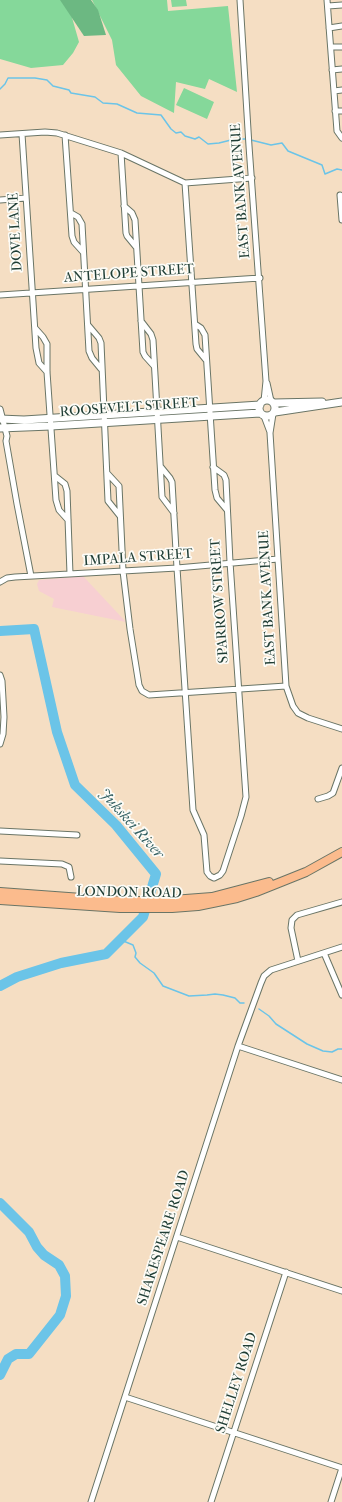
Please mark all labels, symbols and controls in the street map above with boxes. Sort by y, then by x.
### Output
street label: EAST BANK AVENUE [228,123,254,259]
street label: DOVE LANE [6,192,26,272]
street label: ANTELOPE STREET [63,261,195,287]
street label: ROOSEVELT STREET [59,395,199,421]
street label: EAST BANK AVENUE [256,530,280,666]
street label: SPARROW STREET [207,538,233,664]
street label: IMPALA STREET [83,546,193,570]
water label: Jukskei River [95,785,167,863]
street label: LONDON ROAD [76,884,182,902]
street label: SHAKESPEARE ROAD [134,1168,194,1308]
street label: SHELLEY ROAD [213,1330,261,1436]

